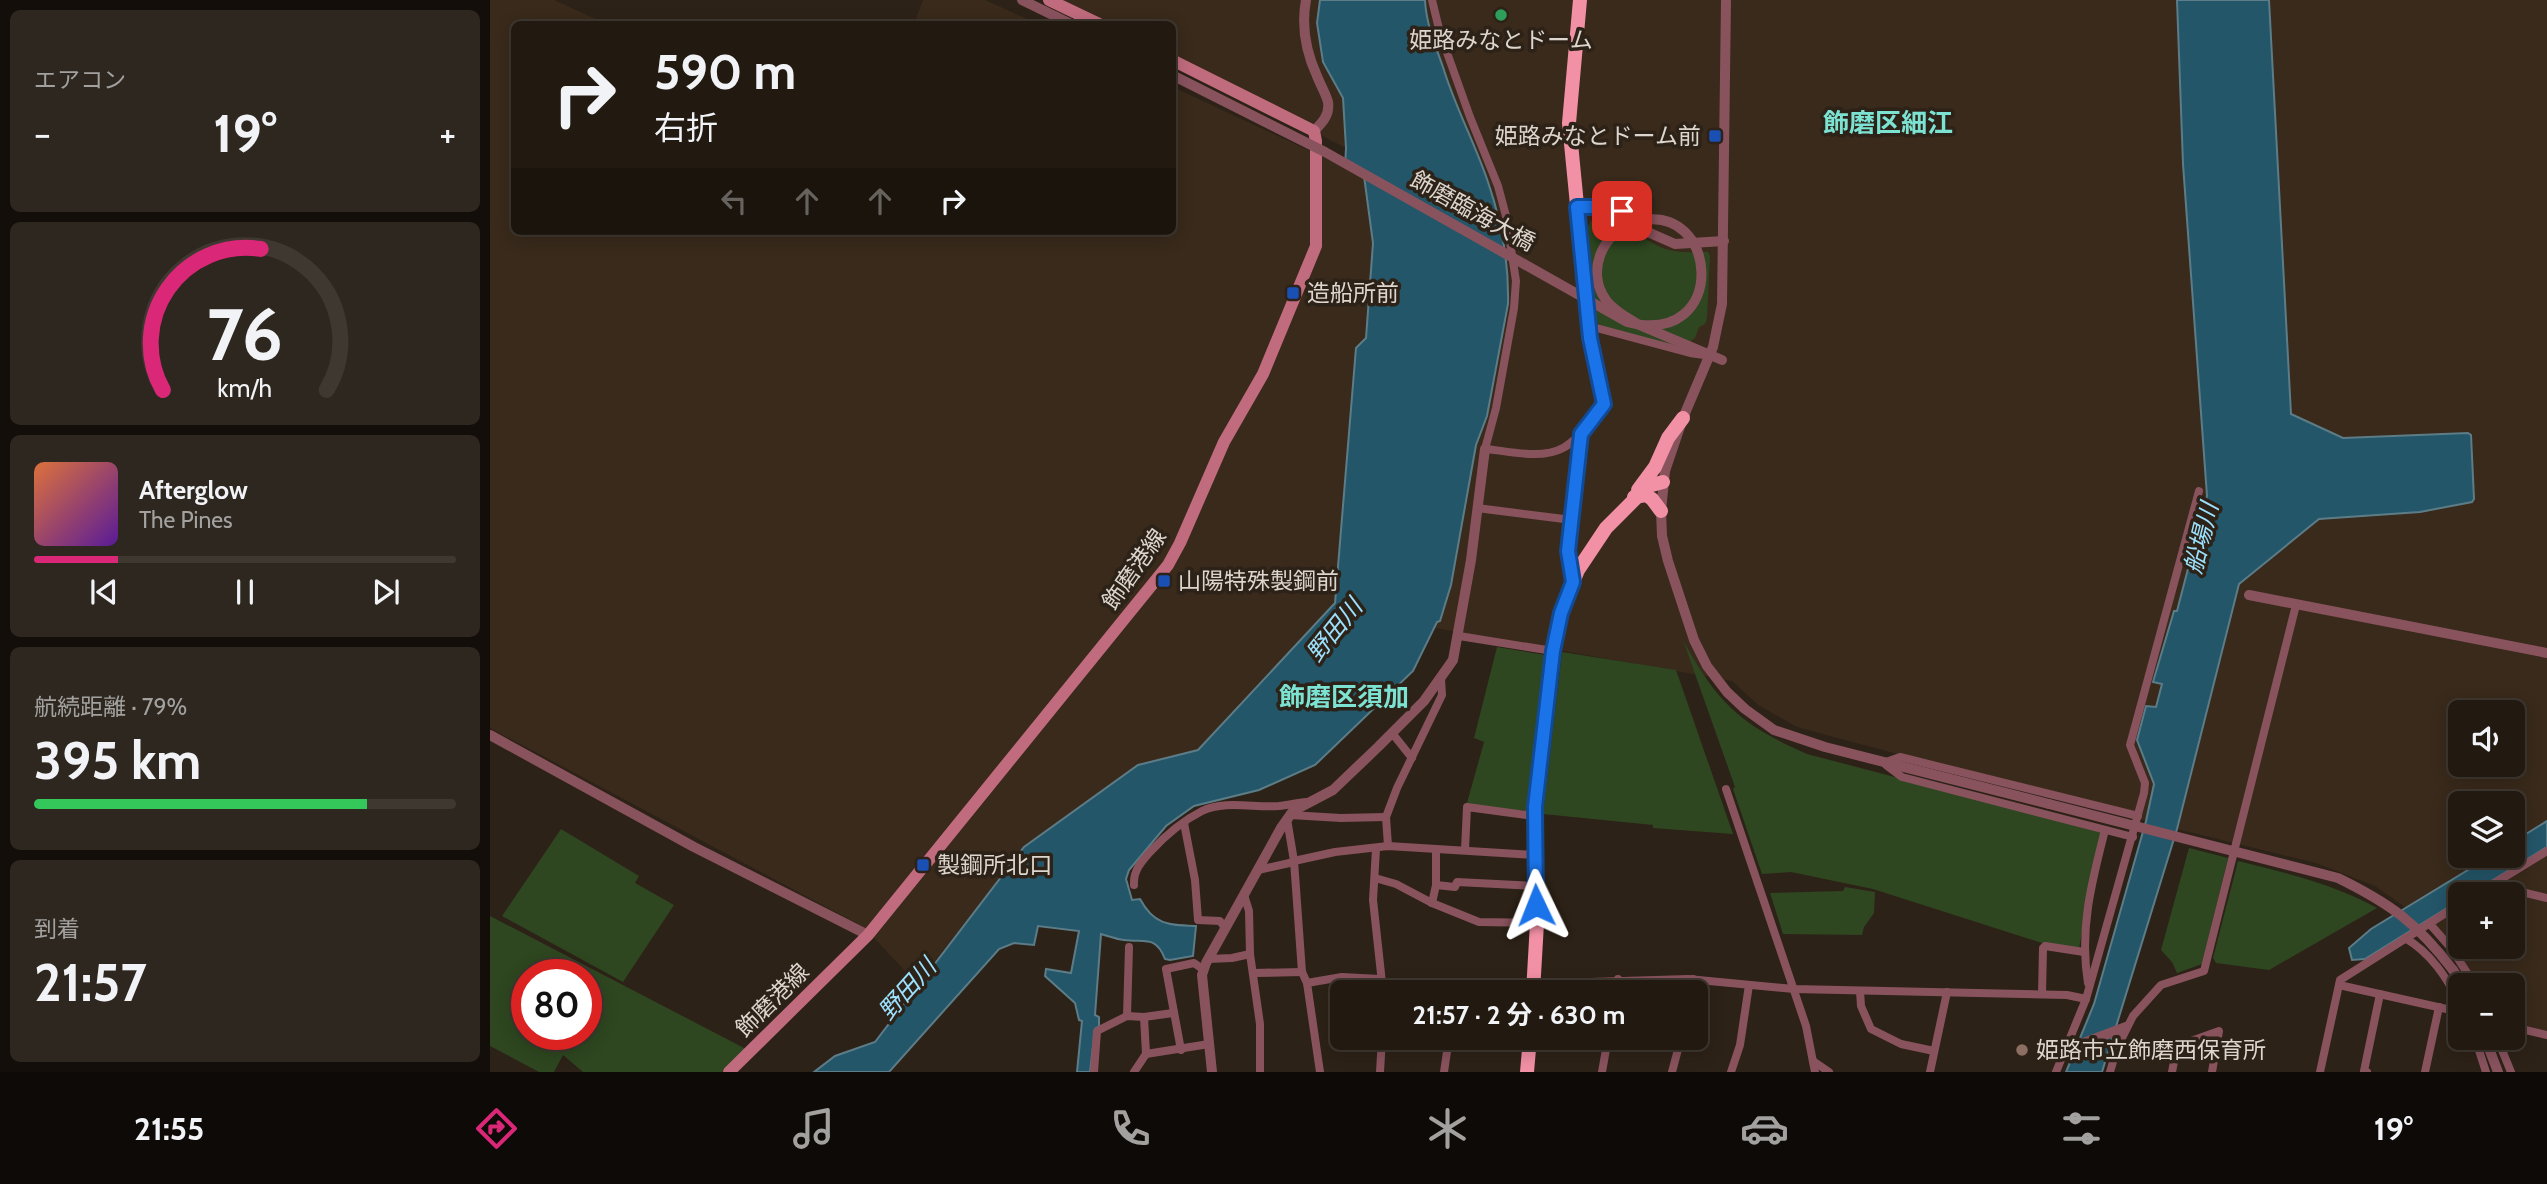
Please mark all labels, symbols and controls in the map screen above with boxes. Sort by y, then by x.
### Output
marker: 姫路みなとドーム [1493,7,1509,23]
place label: 姫路みなとドーム [1409,26,1593,54]
text: 590 m [654,42,796,101]
icon: right [539,49,630,140]
text: エアコン [34,66,126,94]
text: 19° [213,102,277,165]
district label: 飾磨区細江 [1823,107,1953,139]
text: 右折 [654,108,718,147]
text: − [34,110,51,157]
text: + [439,110,456,157]
place label: 姫路みなとドーム前 [1495,122,1701,150]
marker: 姫路みなとドーム前 [1707,128,1723,144]
street label: 飾磨臨海大橋 [1406,165,1540,257]
pin [1592,181,1652,241]
icon: left [715,182,753,220]
icon: ahead [788,182,826,220]
icon: ahead [861,182,899,220]
icon: right [934,182,972,220]
icon: arrive [1603,192,1641,230]
place label: 造船所前 [1307,279,1399,307]
marker: 造船所前 [1285,285,1301,301]
text: 76 [207,290,283,378]
text: km/h [218,372,272,402]
text: Afterglow [139,474,248,506]
water label: 船場川 [2178,497,2225,576]
text: The Pines [139,506,233,534]
street label: 飾磨港線 [1096,523,1172,615]
place label: 山陽特殊製鋼前 [1178,567,1339,595]
icon: previous [85,573,123,611]
icon: pause [226,573,264,611]
icon: next [367,573,405,611]
marker: 山陽特殊製鋼前 [1156,573,1172,589]
water label: 野田川 [1300,591,1370,667]
district label: 飾磨区須加 [1279,681,1409,713]
text: 航続距離 · 79% [34,693,187,721]
map controls [2448,700,2525,1050]
button: sound [2448,700,2525,777]
text: 395 km [34,729,201,792]
button: layers [2448,791,2525,868]
place label: 製鋼所北口 [937,851,1052,879]
marker: 製鋼所北口 [915,857,931,873]
position arrow [1499,868,1573,942]
button: + [2448,882,2525,959]
text: 到着 [34,915,80,943]
water label: 野田川 [872,950,944,1025]
text: 21:57 [34,951,147,1014]
street label: 飾磨港線 [730,958,814,1042]
speed limit sign: 80 [511,959,602,1050]
button: − [2448,973,2525,1050]
text: 21:57 · 2 分 · 630 m [1413,999,1625,1031]
place label: 姫路市立飾磨西保育所 [2036,1036,2266,1064]
marker: 姫路市立飾磨西保育所 [2014,1042,2030,1058]
icon: directions [472,1104,521,1153]
icon: music [789,1104,838,1153]
icon: phone [1106,1104,1155,1153]
icon: climate [1423,1104,1472,1153]
icon: car [1740,1104,1789,1153]
icon: filters [2057,1104,2106,1153]
text: 21:55 [134,1109,204,1148]
text: 19° [2374,1109,2413,1148]

